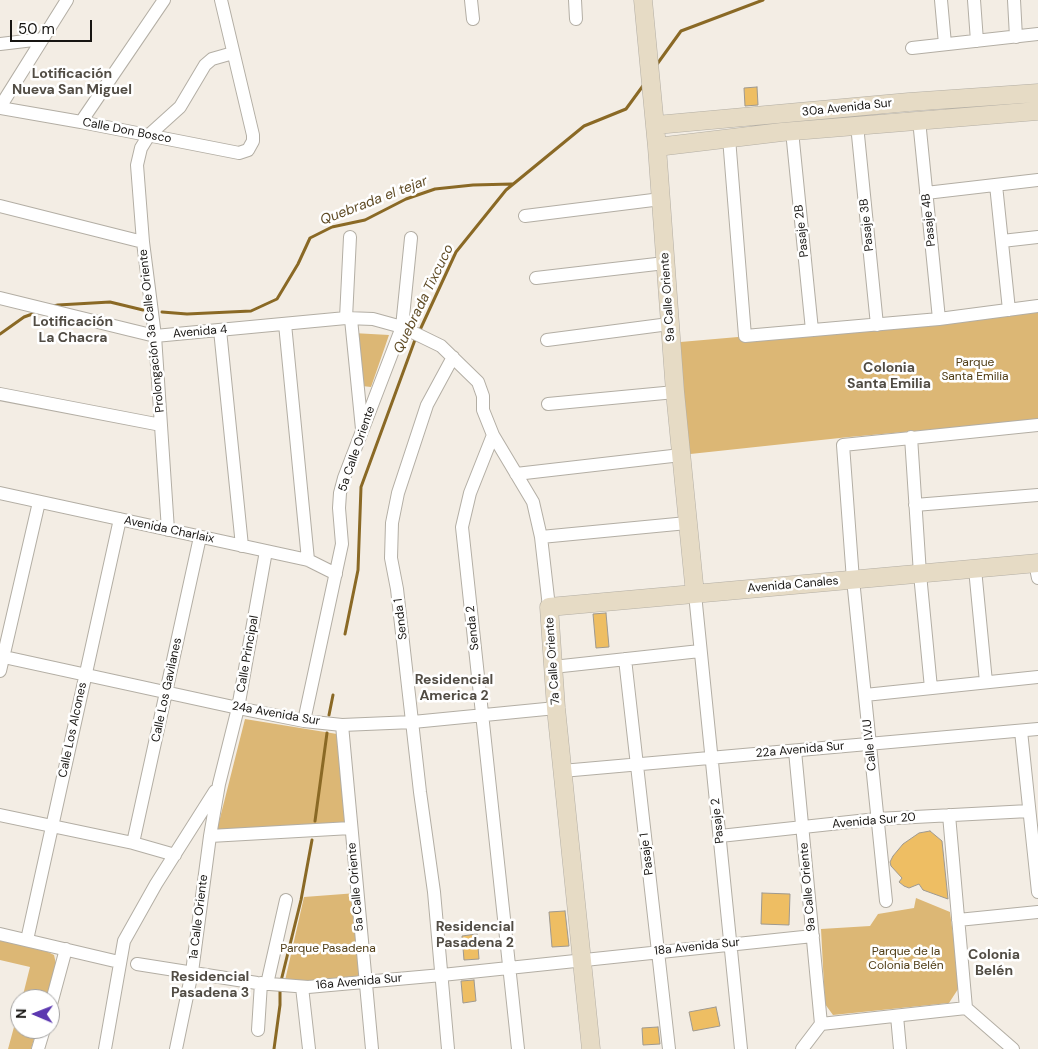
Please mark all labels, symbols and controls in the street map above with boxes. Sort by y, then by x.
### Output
scale bar [12,10,95,42]
text: 50 m [18,19,55,39]
district label: Lotificación Nueva San Miguel [12,66,132,98]
street label: 30a Avenida Sur [801,96,893,120]
street label: Calle Don Bosco [81,115,173,147]
water label: Quebrada el tejar [318,173,430,229]
street label: Pasaje 4B [919,193,939,247]
street label: Pasaje 3B [857,198,877,252]
street label: Pasaje 2B [792,204,812,258]
water label: Quebrada Tixcuco [390,242,458,356]
street label: Prolongación 3a Calle Oriente [136,249,168,413]
street label: 9a Calle Oriente [658,252,678,342]
district label: Lotificación La Chacra [33,314,113,347]
street label: Avenida 4 [172,322,228,342]
park label: Parque Santa Emilia [941,356,1009,384]
district label: Colonia Santa Emilia [847,360,931,392]
street label: 5a Calle Oriente [336,404,378,494]
street label: Avenida Charlaix [123,513,215,547]
street label: Avenida Canales [747,574,839,596]
street label: Senda 1 [391,597,411,641]
street label: Senda 2 [463,605,483,651]
street label: Calle Principal [234,614,262,694]
street label: 7a Calle Oriente [543,617,563,705]
street label: Calle Los Gavilanes [149,636,185,744]
district label: Residencial America 2 [415,672,493,704]
street label: Calle Los Alcones [56,681,90,779]
street label: 24a Avenida Sur [231,699,321,729]
street label: Calle I.V.U [860,718,880,772]
street label: 22a Avenida Sur [755,739,845,761]
street label: Pasaje 2 [708,798,728,844]
street label: Avenida Sur 20 [832,810,916,832]
street label: Pasaje 1 [637,832,657,876]
street label: 5a Calle Oriente [345,842,367,932]
street label: 9a Calle Oriente [797,842,819,932]
street label: 1a Calle Oriente [187,874,211,960]
district label: Residencial Pasadena 2 [436,919,514,952]
street label: 18a Avenida Sur [653,935,741,959]
park label: Parque Pasadena [280,942,376,956]
park label: Parque de la Colonia Belén [868,945,944,973]
district label: Colonia Belén [968,947,1020,980]
district label: Residencial Pasadena 3 [171,969,249,1002]
street label: 16a Avenida Sur [315,971,403,993]
north arrow [10,989,60,1039]
text: N [12,1008,30,1019]

